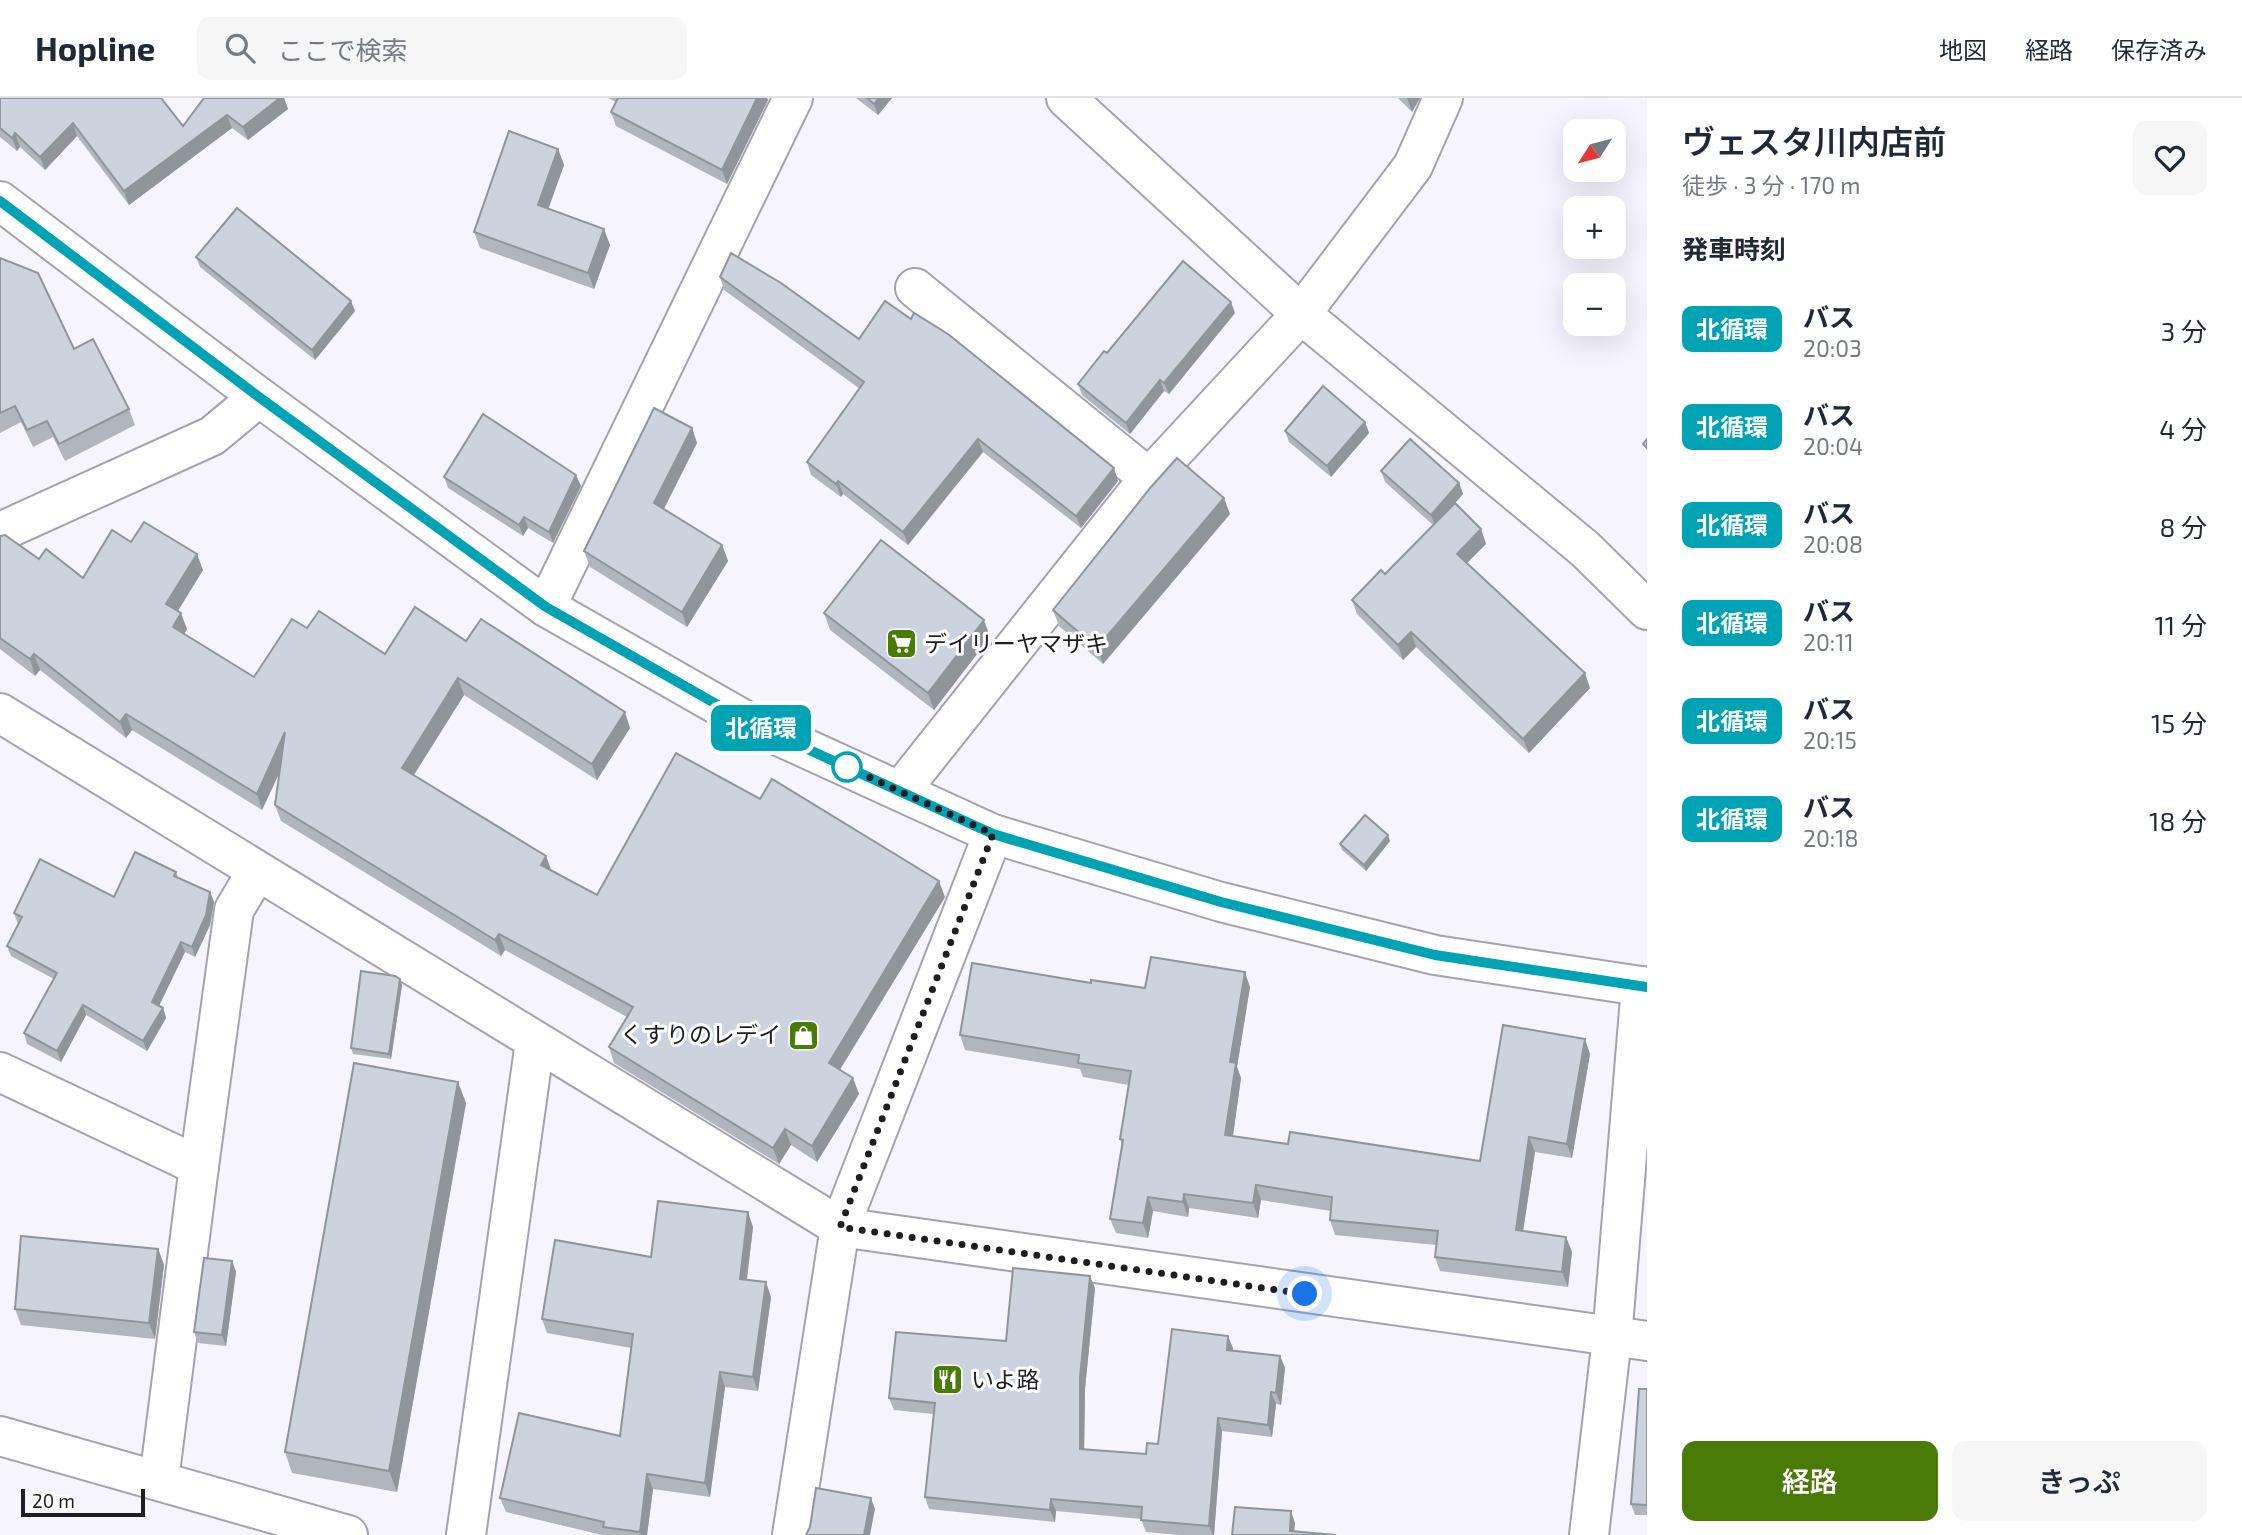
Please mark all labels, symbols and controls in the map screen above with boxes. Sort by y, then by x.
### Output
search box [197,17,687,80]
text: Hopline [35,28,155,68]
icon: search [221,29,259,67]
text: ここで検索 [277,34,407,65]
text: 地図 [1939,35,1987,64]
text: 経路 [2025,35,2073,64]
text: 保存済み [2111,35,2207,64]
north arrow [1563,119,1626,182]
map controls [1563,119,1626,336]
text: ヴェスタ川内店前 [1682,121,1946,161]
button: heart [2133,121,2207,195]
text: 徒歩 · 3 分 · 170 m [1682,171,1860,199]
button: + [1563,196,1626,259]
text: 発車時刻 [1682,233,1786,264]
button: − [1563,273,1626,336]
text: バス [1803,301,1855,332]
text: 北循環 [1696,314,1768,343]
text: 3 分 [2161,315,2207,346]
text: 20:03 [1803,334,1862,362]
text: バス [1803,399,1855,430]
text: 北循環 [1696,412,1768,441]
text: 4 分 [2159,413,2207,444]
text: 20:04 [1803,432,1863,460]
text: バス [1803,497,1855,528]
text: 北循環 [1696,510,1768,539]
text: 8 分 [2159,511,2207,542]
text: 20:08 [1803,530,1863,558]
text: バス [1803,595,1855,626]
text: 北循環 [1696,608,1768,637]
text: 11 分 [2155,609,2207,640]
supermarket icon: デイリーヤマザキ [884,627,918,661]
text: 20:11 [1803,628,1854,656]
place label: デイリーヤマザキ [924,629,1108,657]
text: バス [1803,693,1855,724]
line badge: 北循環 [721,705,801,751]
text: 北循環 [1696,706,1768,735]
text: 15 分 [2151,707,2207,738]
text: 北循環 [725,713,797,742]
text: 20:15 [1803,726,1857,754]
unlabelled marker [832,752,862,782]
text: バス [1803,791,1855,822]
text: 北循環 [1696,804,1768,833]
text: 18 分 [2149,805,2207,836]
text: 20:18 [1803,824,1858,852]
shop icon: くすりのレデイ [787,1018,821,1052]
place label: くすりのレデイ [620,1020,781,1048]
your location [1287,1276,1322,1311]
restaurant icon: いよ路 [931,1363,965,1397]
place label: いよ路 [971,1365,1040,1393]
button: 経路 [1682,1441,1938,1521]
button: きっぷ [1952,1441,2207,1521]
scale bar [21,1486,145,1518]
text: 20 m [32,1489,75,1512]

